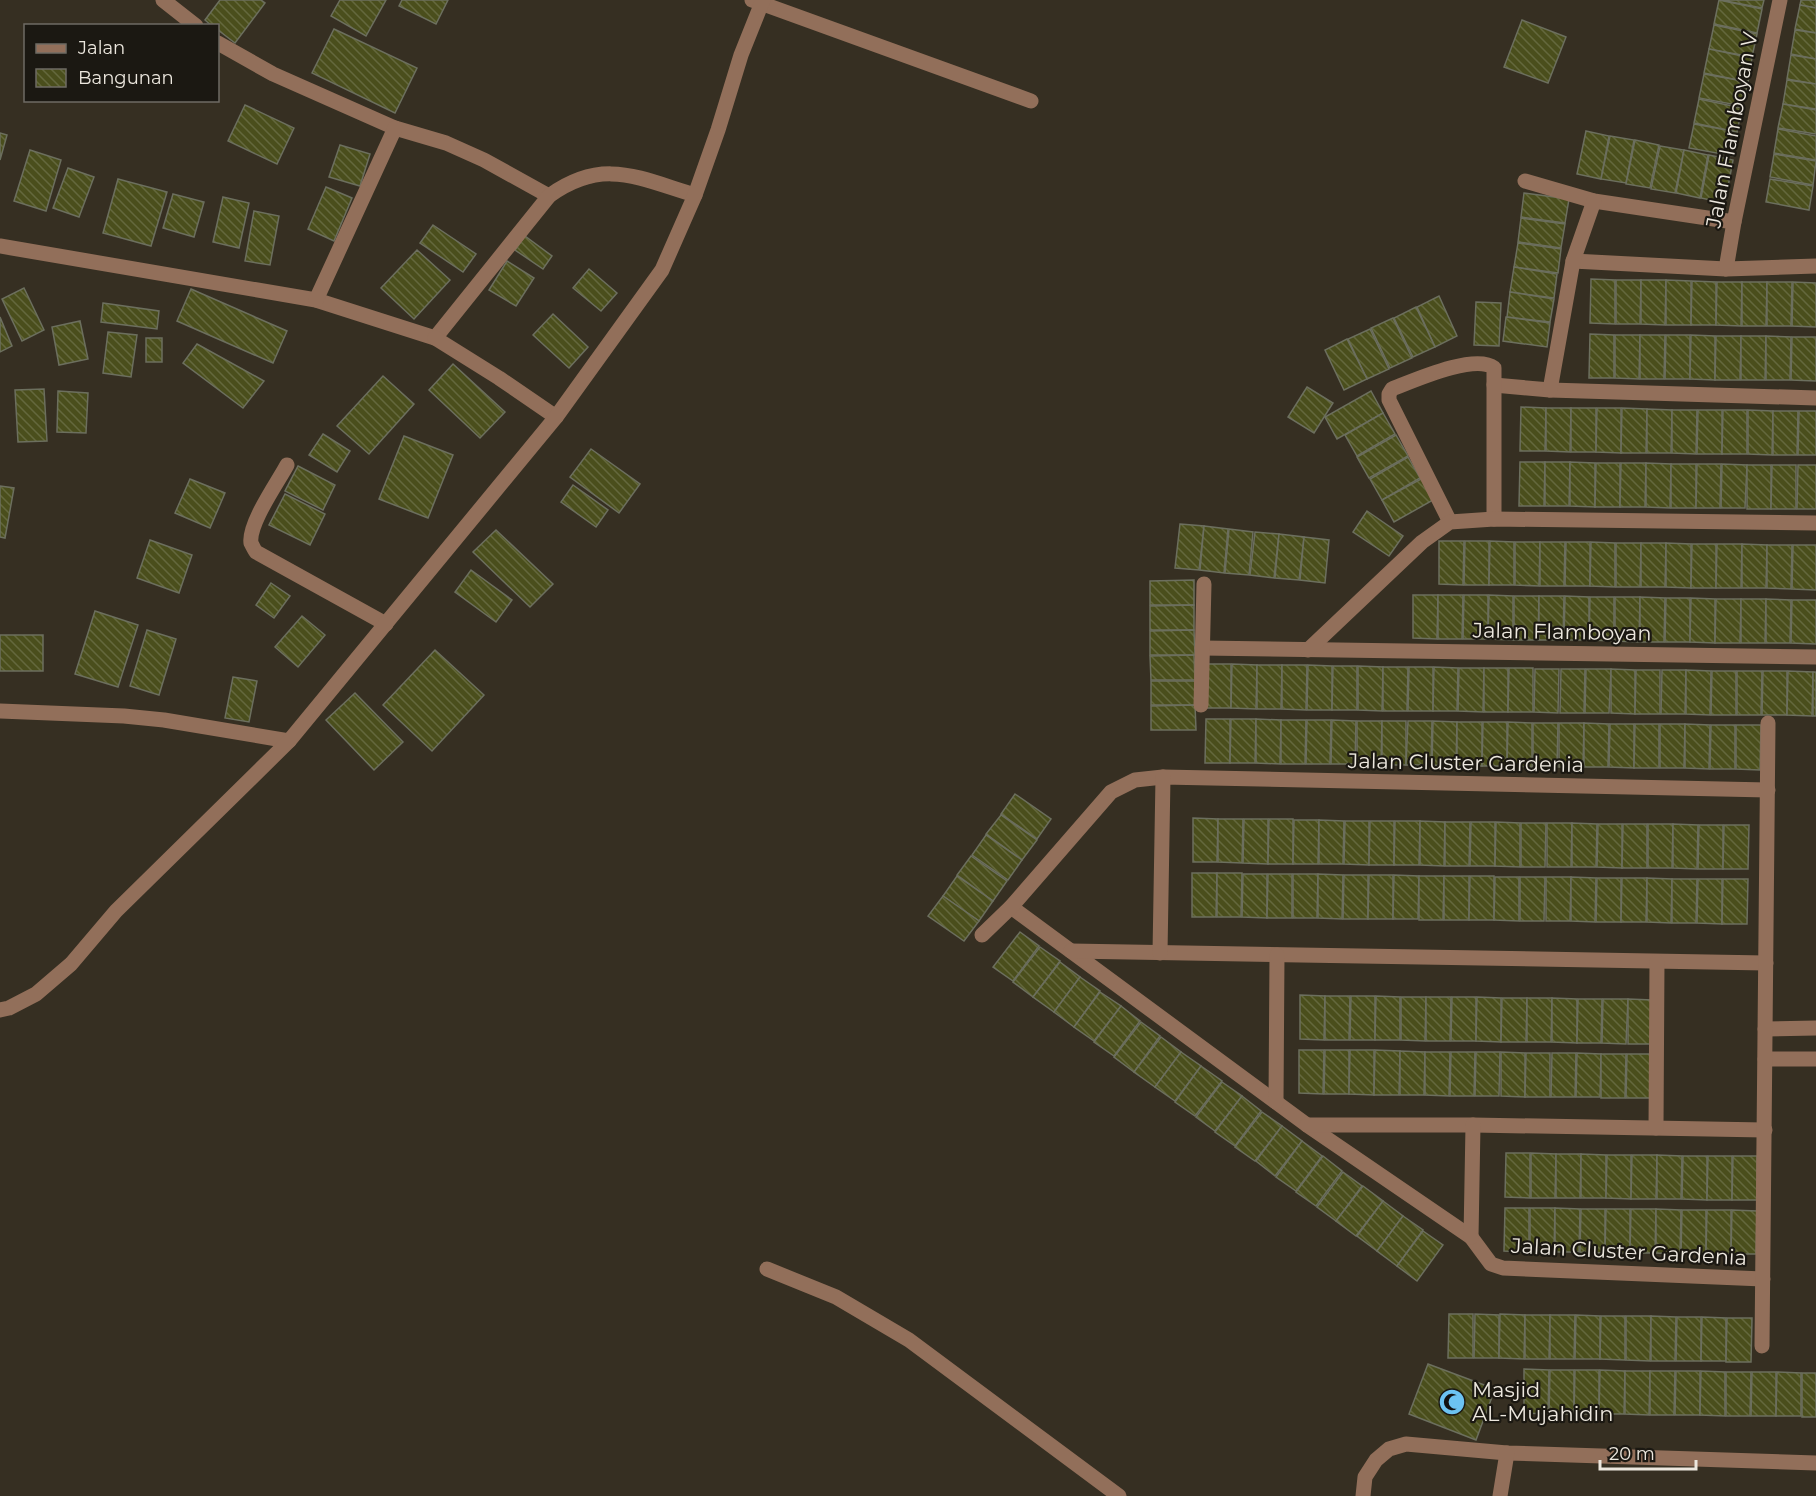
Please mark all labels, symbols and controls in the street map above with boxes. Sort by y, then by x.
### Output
legend [24,24,219,102]
street label: Jalan Flamboyan V [1700,29,1763,231]
text: Jalan [77,37,125,59]
text: Bangunan [78,67,174,89]
street label: Jalan Flamboyan [1471,617,1652,646]
street label: Jalan Cluster Gardenia [1347,748,1584,777]
street label: Jalan Cluster Gardenia [1509,1233,1748,1270]
place label: Masjid AL-Mujahidin [1472,1377,1613,1426]
mosque icon: Masjid AL-Mujahidin [1437,1387,1467,1417]
scale bar [1600,1433,1696,1471]
text: 20 m [1609,1443,1655,1465]

